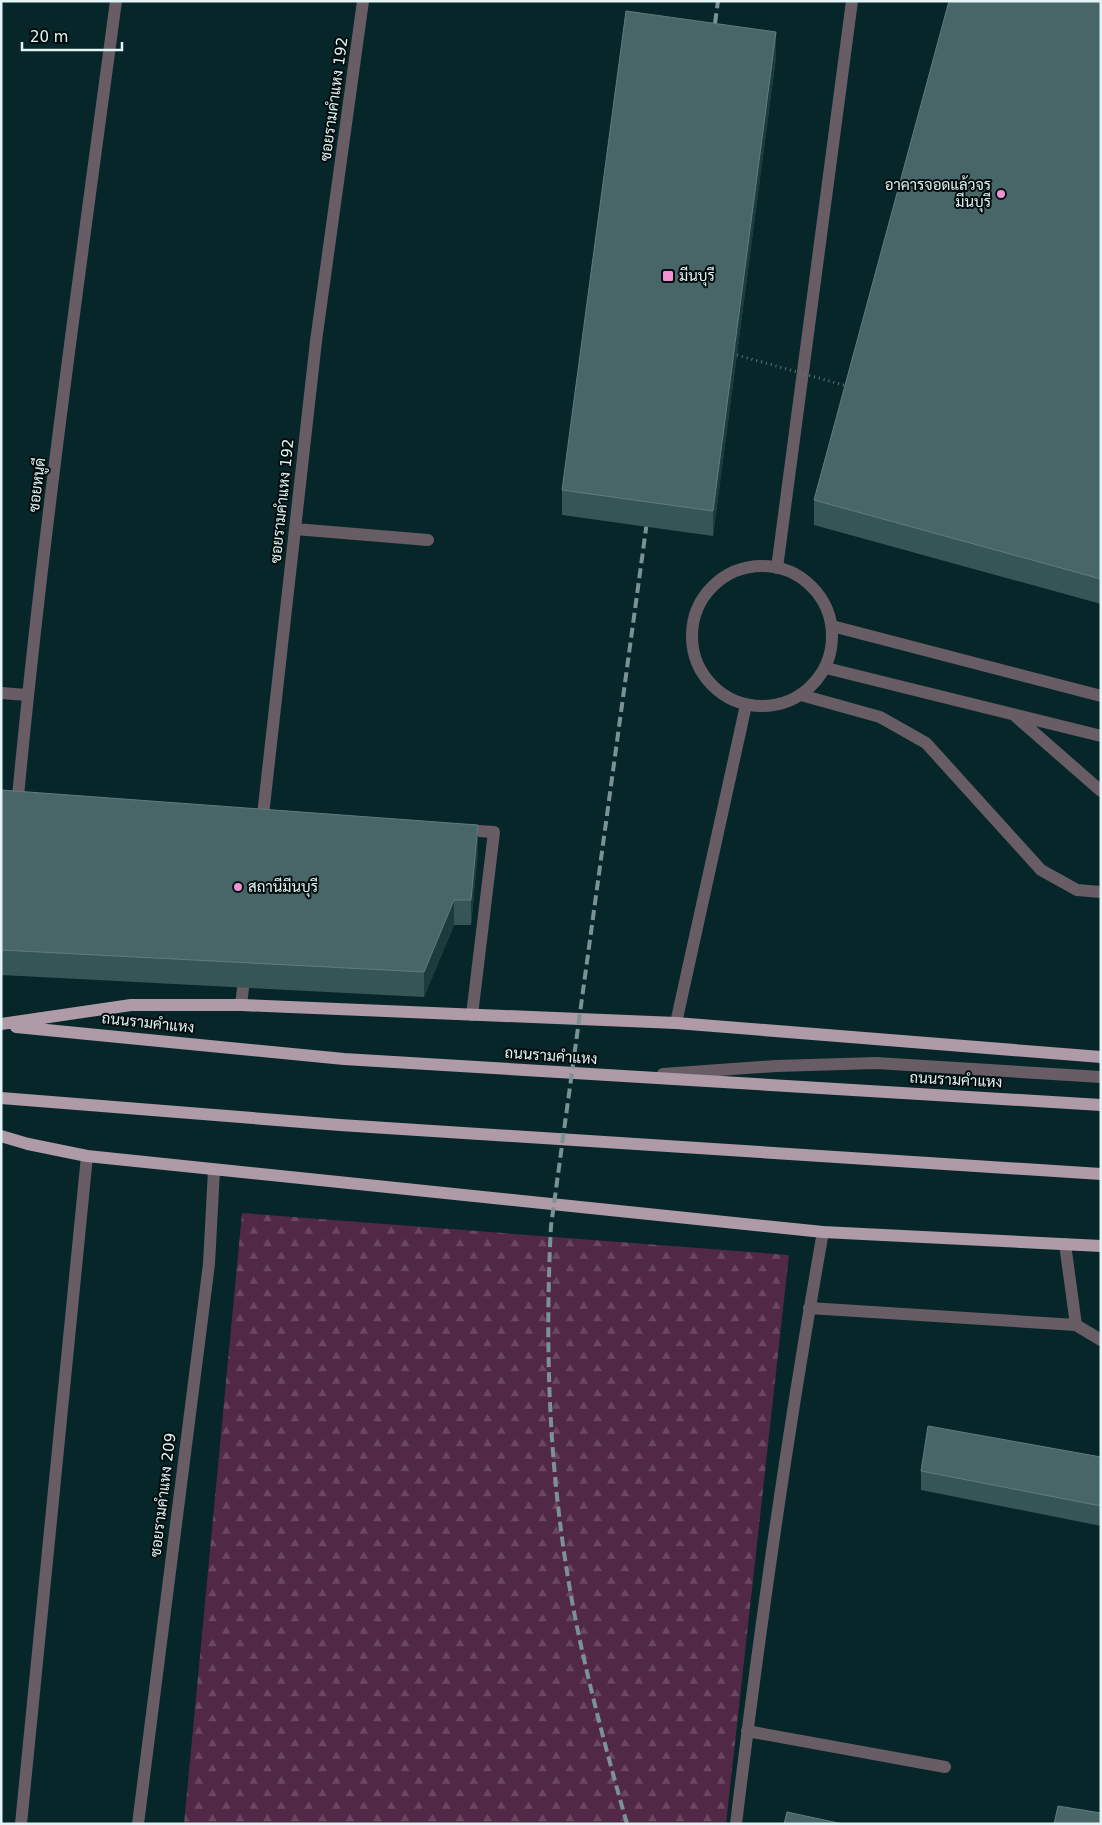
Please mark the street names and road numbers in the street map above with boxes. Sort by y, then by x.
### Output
street label: ซอยรามคำแหง 192 [316,36,352,162]
street label: ซอยรามคำแหง 192 [267,438,297,564]
street label: ซอยหนูดี [24,457,50,513]
street label: ถนนรามคำแหง [101,1009,195,1037]
street label: ถนนรามคำแหง [504,1044,598,1068]
street label: ถนนรามคำแหง [909,1069,1003,1091]
street label: ซอยรามคำแหง 209 [146,1432,180,1558]

